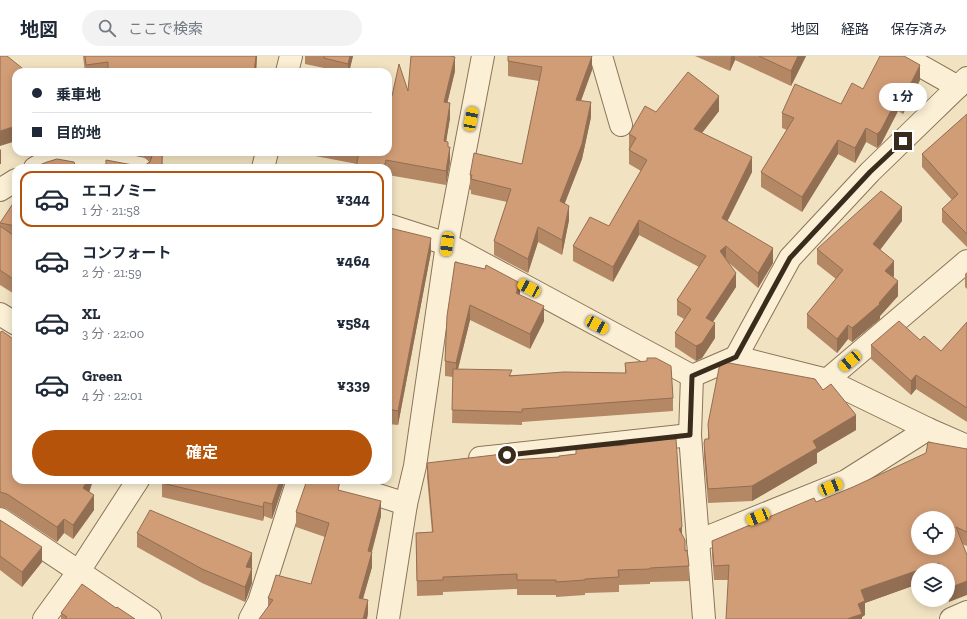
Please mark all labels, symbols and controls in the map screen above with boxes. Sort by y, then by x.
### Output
search box [82,10,362,46]
icon: search [96,17,118,39]
text: 地図 [20,18,58,41]
text: ここで検索 [128,20,203,38]
text: 地図 [791,21,819,38]
text: 経路 [841,21,869,38]
text: 保存済み [891,21,947,38]
callout: 1 分 [879,83,927,111]
text: 乗車地 [56,86,101,104]
text: 1 分 [893,89,913,104]
car [463,106,479,132]
text: 目的地 [56,124,101,142]
route end [894,132,912,150]
icon: car [34,181,70,217]
text: エコノミー [82,182,157,200]
text: ¥344 [336,190,370,208]
text: 1 分 · 21:58 [82,203,140,218]
car [439,231,455,257]
icon: car [34,243,70,279]
text: コンフォート [82,244,172,262]
text: ¥464 [336,252,370,270]
text: 2 分 · 21:59 [82,265,142,280]
car [516,277,542,299]
icon: car [34,305,70,341]
text: XL [82,305,100,323]
text: ¥584 [337,314,370,332]
car [584,314,610,336]
text: 3 分 · 22:00 [82,326,144,341]
car [837,349,863,373]
icon: car [34,367,70,403]
text: Green [82,367,122,385]
text: ¥339 [337,376,370,394]
text: 4 分 · 22:01 [82,388,143,403]
button: 確定 [32,430,372,476]
route start [498,446,516,464]
car [818,477,844,497]
car [745,507,771,527]
map controls [911,511,955,607]
button: locate [911,511,955,555]
button: layers [911,563,955,607]

